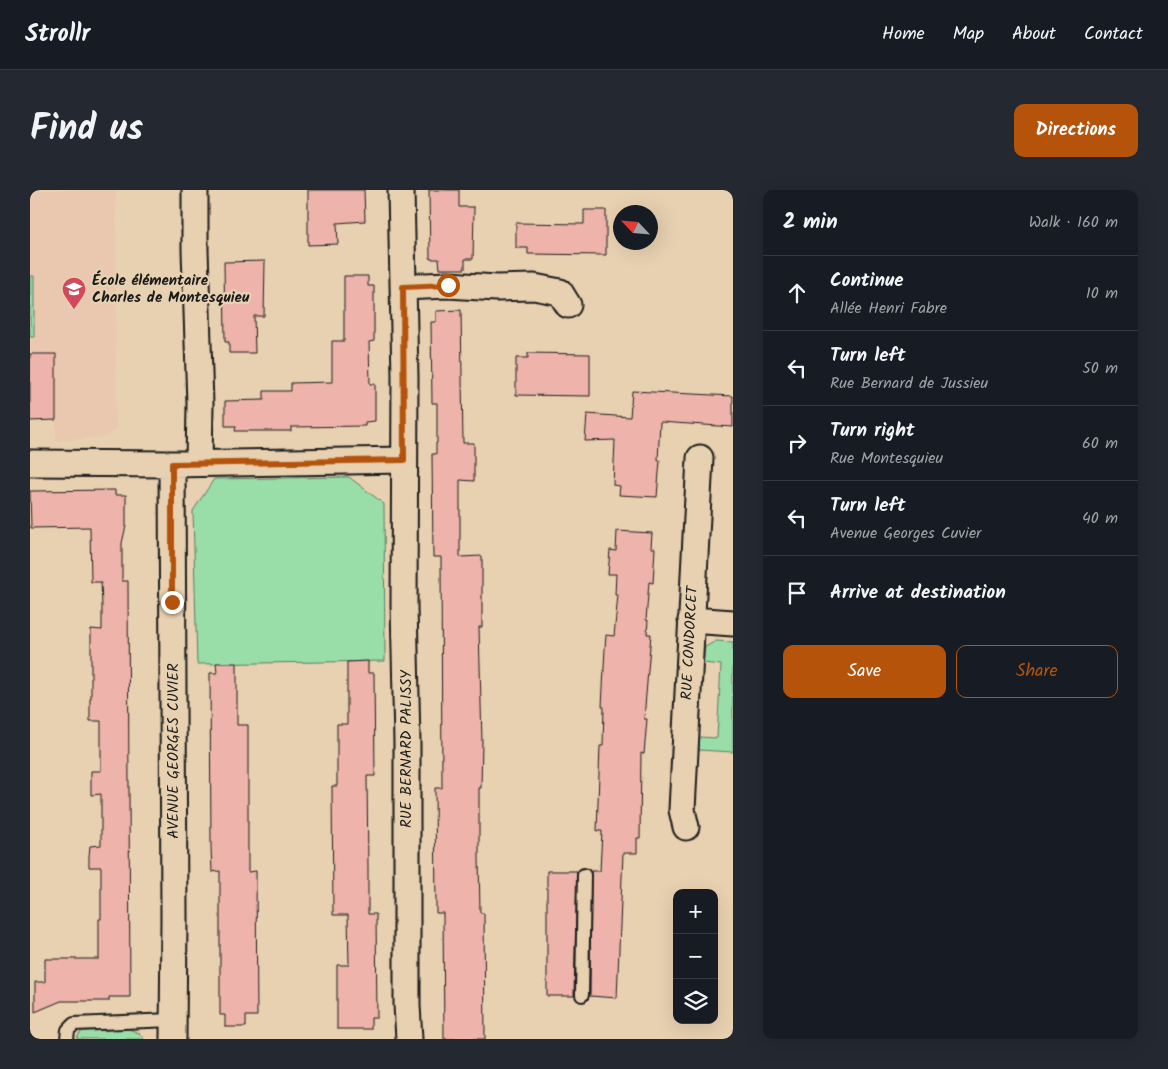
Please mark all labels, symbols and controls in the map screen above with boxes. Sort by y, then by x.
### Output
text: Strollr [25,15,90,54]
text: Home [882,20,925,49]
text: Map [953,20,984,49]
text: About [1012,20,1056,49]
text: Contact [1084,20,1143,49]
text: Find us [30,102,143,158]
button: Directions [1014,104,1138,157]
north arrow [613,205,658,250]
text: 2 min [783,206,838,239]
text: Walk · 160 m [1029,210,1118,235]
text: Continue [830,266,903,296]
place label: École élémentaire Charles de Montesquieu [92,269,250,310]
route start [437,274,460,297]
school or university icon: École élémentaire Charles de Montesquieu [61,276,87,310]
icon: ahead [783,279,811,307]
text: 10 m [1086,281,1118,306]
text: Allée Henri Fabre [830,296,947,321]
text: Turn left [830,341,905,371]
icon: left [783,354,811,382]
text: 50 m [1082,356,1118,381]
text: Rue Bernard de Jussieu [830,371,988,396]
text: Turn right [830,416,915,446]
icon: right [783,429,811,457]
text: 60 m [1082,431,1118,456]
text: Rue Montesquieu [830,446,943,471]
text: Turn left [830,491,905,521]
icon: left [783,504,811,532]
text: 40 m [1082,506,1118,531]
text: Avenue Georges Cuvier [830,521,981,546]
text: Arrive at destination [830,578,1006,608]
icon: arrive [783,579,811,607]
street label: RUE CONDORCET [675,583,705,701]
route end [161,591,184,614]
button: Save [783,645,946,698]
button: Share [956,645,1118,698]
street label: AVENUE GEORGES CUVIER [162,663,186,839]
street label: RUE BERNARD PALISSY [395,669,419,828]
map controls [673,889,718,1024]
button: + [673,889,718,934]
button: − [673,934,718,979]
button: layers [673,979,718,1024]

